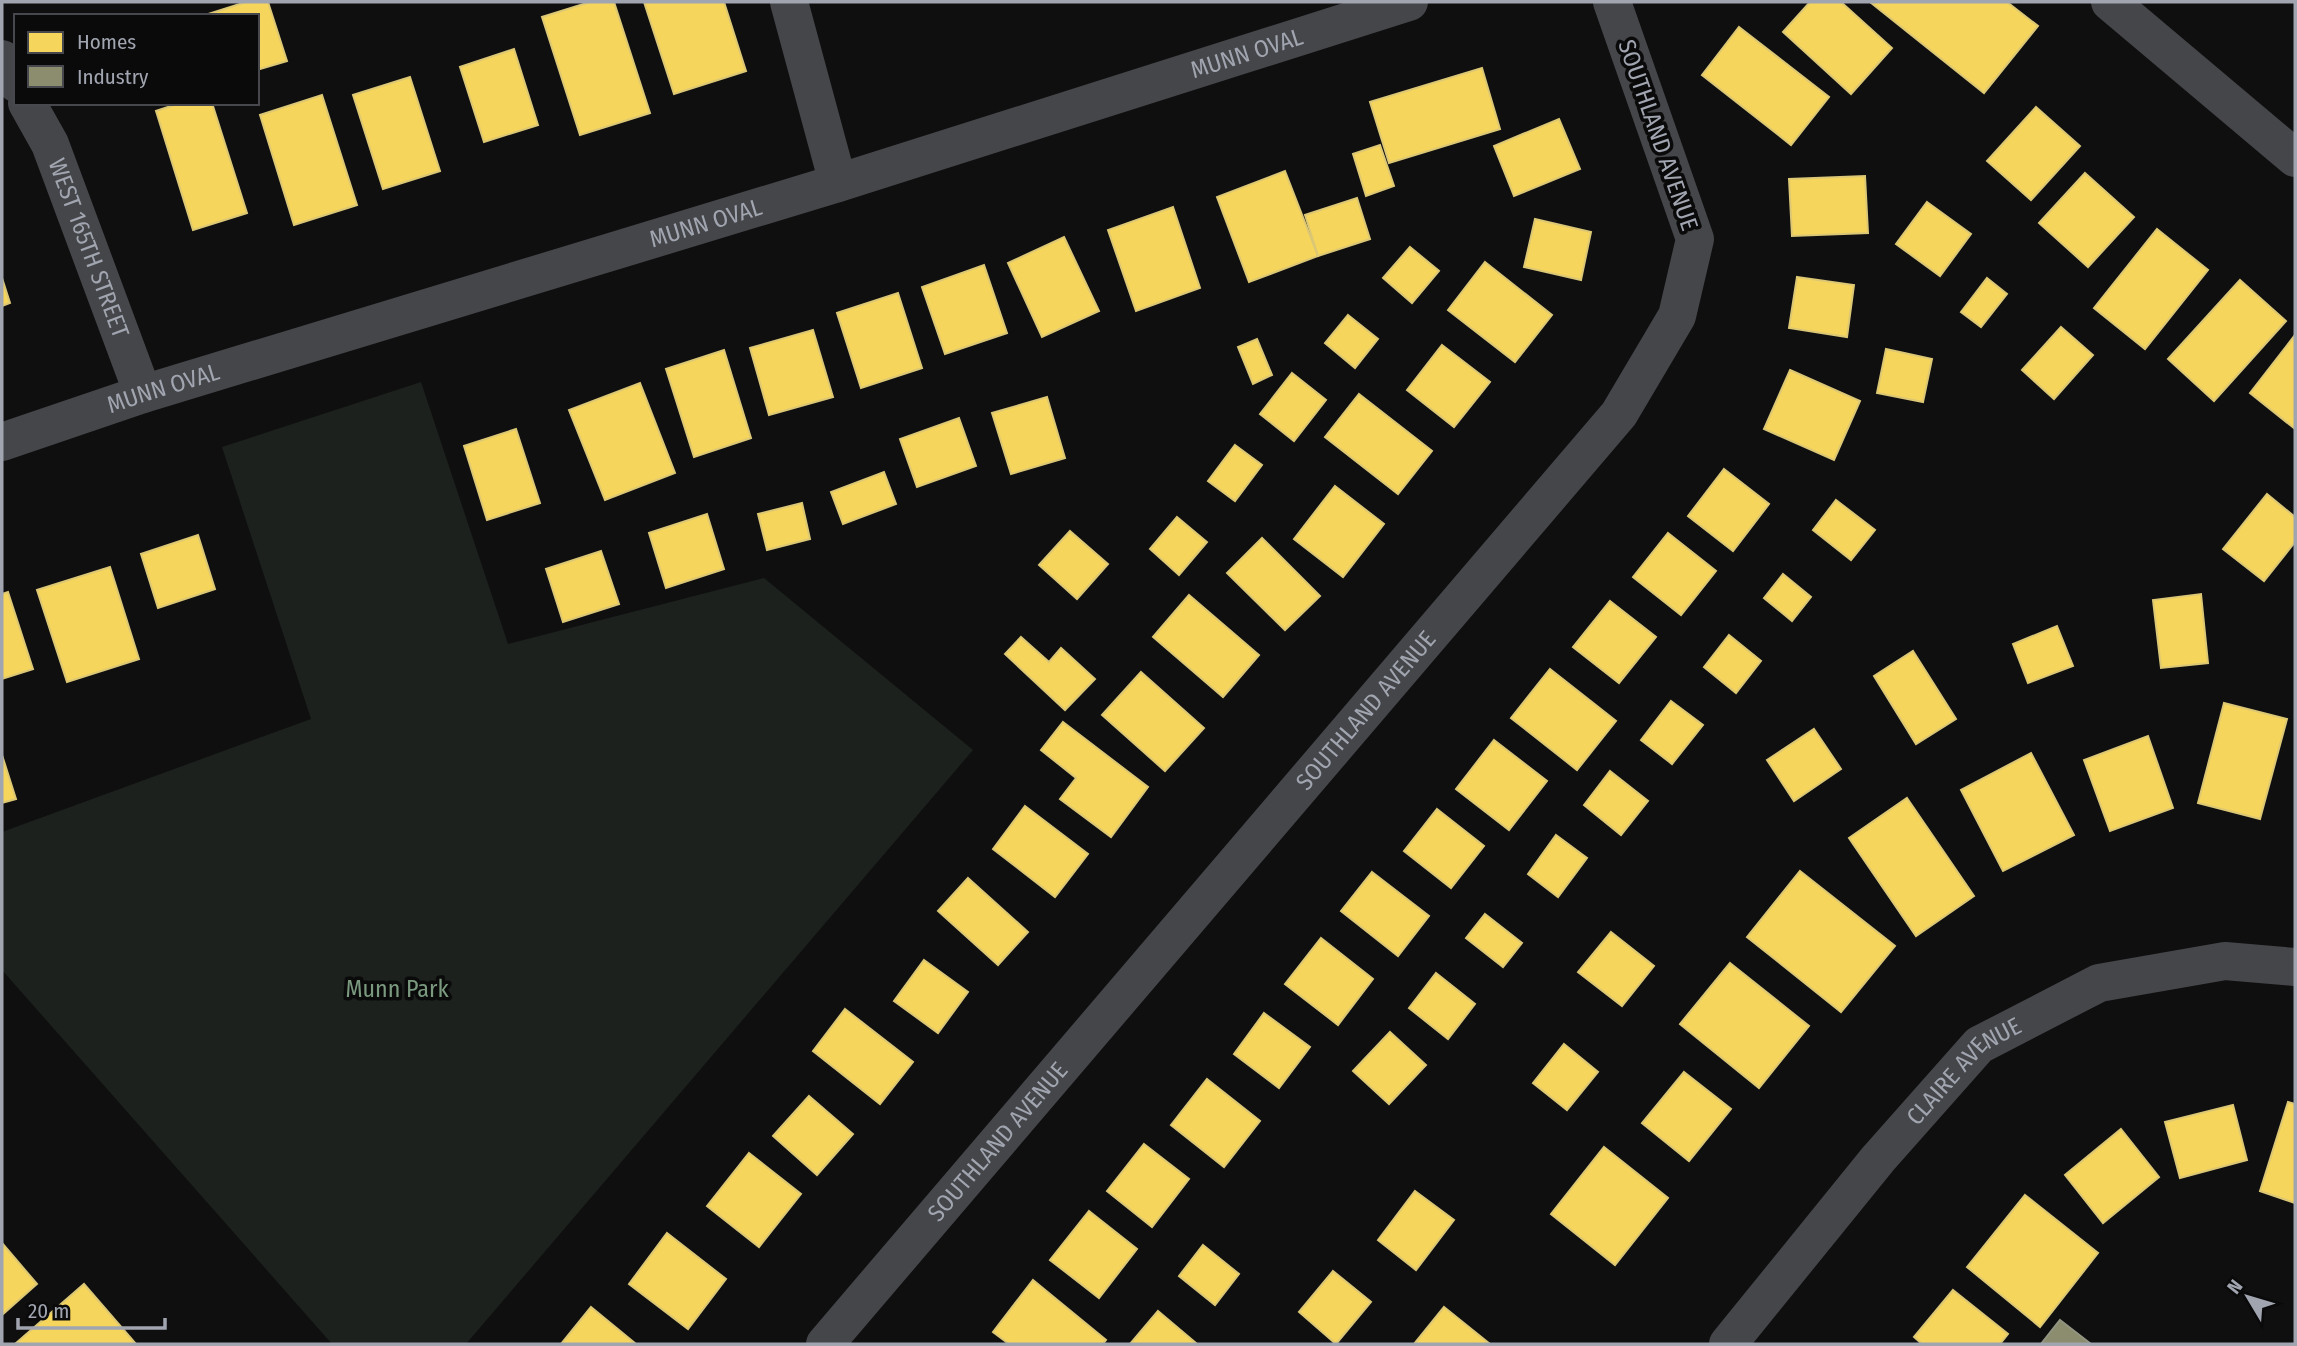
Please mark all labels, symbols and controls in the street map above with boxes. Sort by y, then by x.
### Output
legend [14,14,259,105]
street label: MUNN OVAL [1187,22,1307,84]
text: Homes [77,29,136,55]
street label: SOUTHLAND AVENUE [1612,36,1704,234]
text: Industry [77,64,149,90]
street label: WEST 165TH STREET [43,155,135,341]
street label: MUNN OVAL [646,193,766,253]
street label: MUNN OVAL [103,358,223,419]
street label: SOUTHLAND AVENUE [1290,625,1441,796]
park label: Munn Park [345,975,449,1003]
street label: CLAIRE AVENUE [1901,1012,2026,1131]
street label: SOUTHLAND AVENUE [922,1057,1073,1227]
north arrow [2213,1262,2283,1332]
text: N [2222,1275,2248,1298]
scale bar [18,1286,164,1330]
text: 20 m [28,1298,69,1324]

